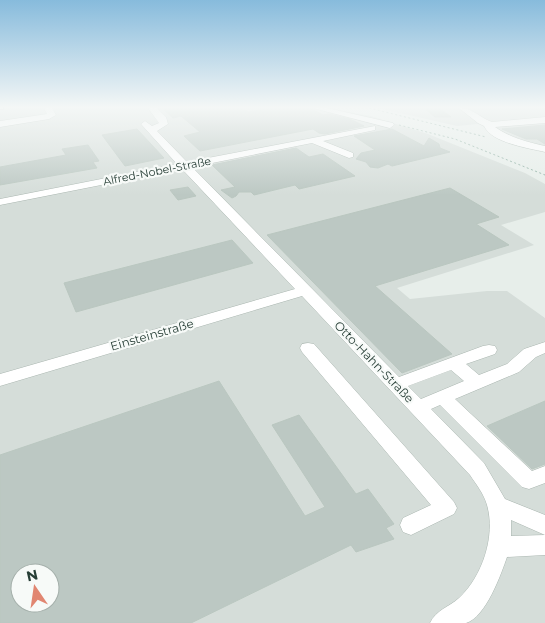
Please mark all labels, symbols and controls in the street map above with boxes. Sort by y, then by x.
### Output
street label: Alfred-Nobel-Straße [102,154,213,188]
street label: Einsteinstraße [109,315,195,354]
street label: Otto-Hahn-Straße [331,318,417,406]
north arrow [10,563,60,613]
text: N [25,565,40,585]

